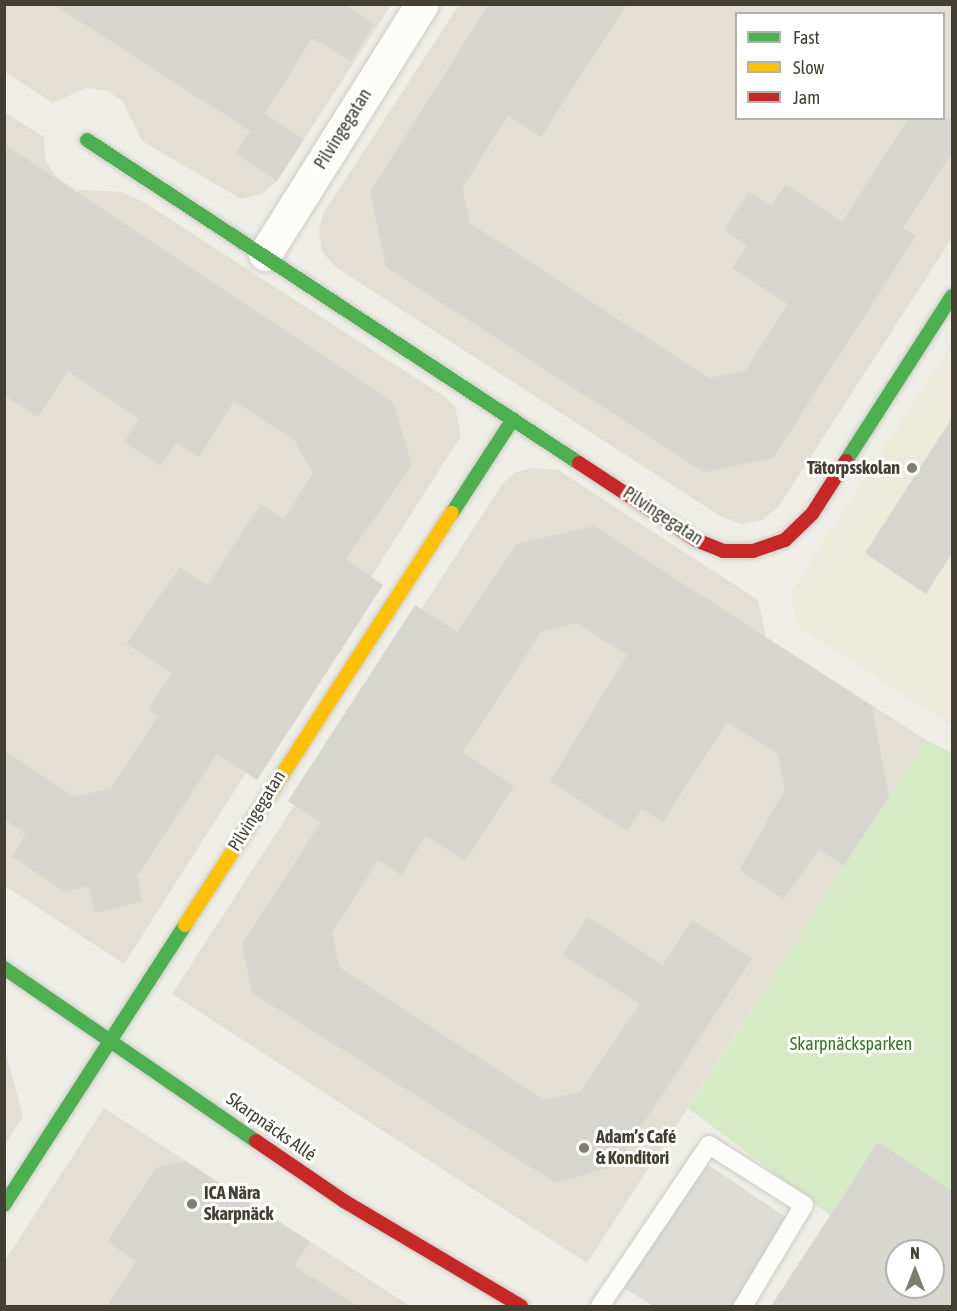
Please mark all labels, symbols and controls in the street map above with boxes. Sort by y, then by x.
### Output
legend [735,12,945,120]
text: Fast [793,27,820,48]
text: Slow [793,57,824,78]
street label: Pilvingegatan [310,85,376,173]
text: Jam [793,87,820,108]
place label: Tätorpsskolan [807,457,900,479]
marker: Tätorpsskolan [905,461,919,475]
street label: Pilvingegatan [619,482,707,550]
street label: Pilvingegatan [224,767,290,855]
park label: Skarpnäcksparken [790,1033,912,1055]
street label: Skarpnäcks Allé [222,1088,320,1166]
place label: Adam’s Café & Konditori [596,1127,676,1170]
marker: Adam’s Café & Konditori [577,1141,591,1155]
place label: ICA Nära Skarpnäck [204,1183,273,1226]
marker: ICA Nära Skarpnäck [185,1197,199,1211]
north arrow [885,1239,945,1299]
text: N [910,1244,920,1262]

